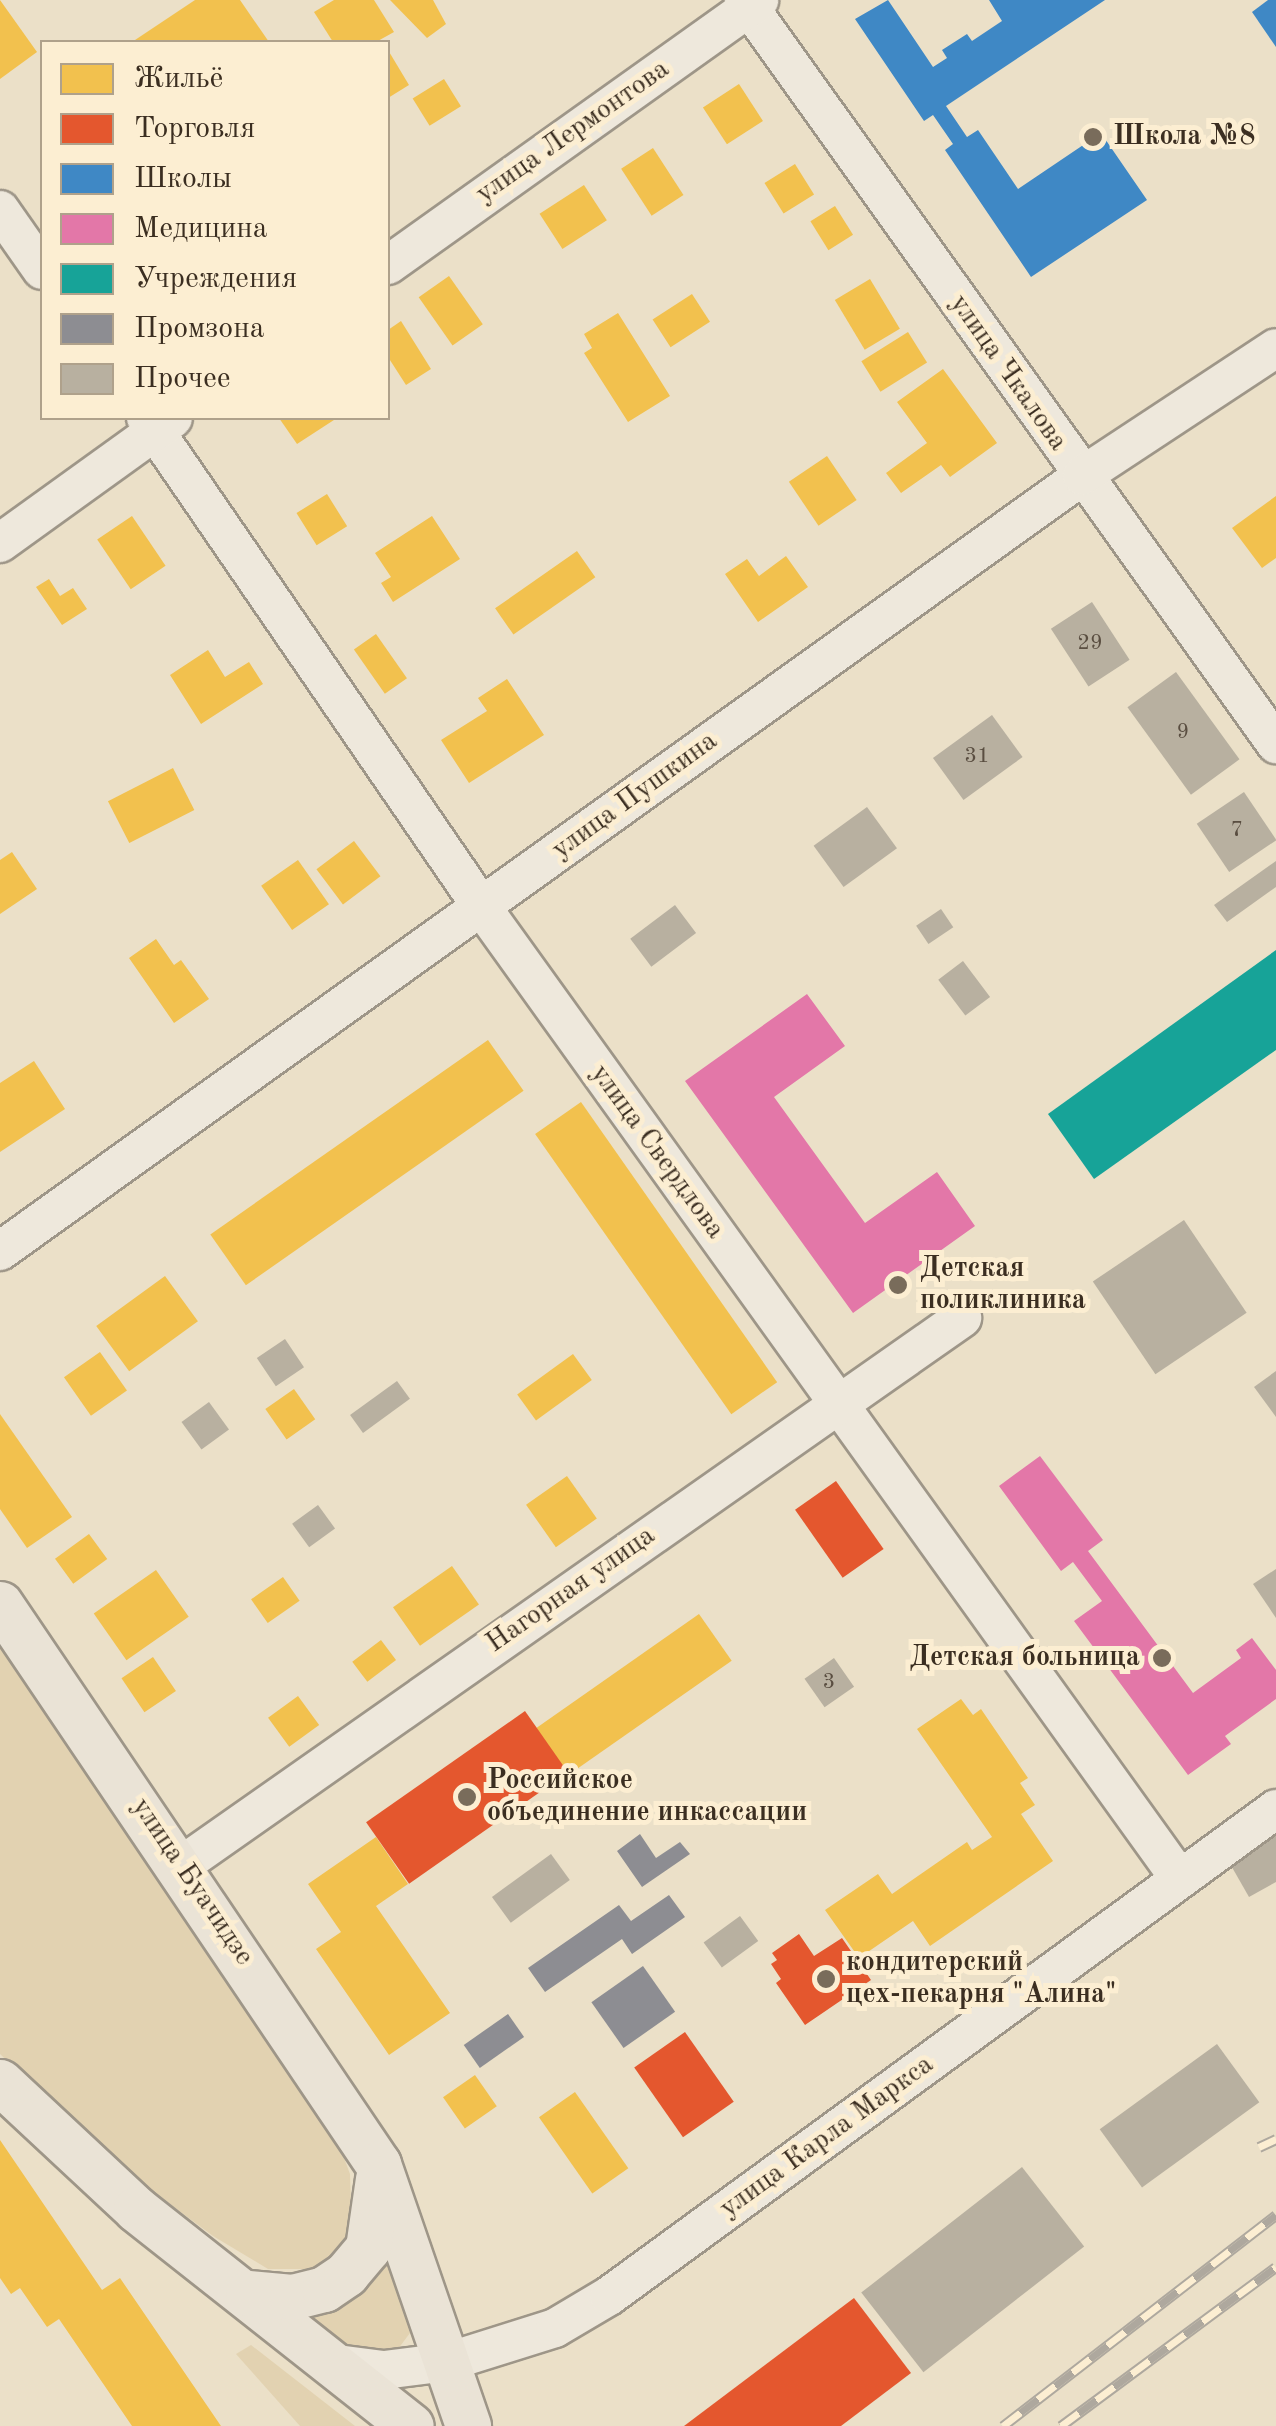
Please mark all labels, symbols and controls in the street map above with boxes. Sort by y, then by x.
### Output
legend [40,40,390,420]
street label: улица Лермонтова [470,53,676,211]
text: Жильё [134,64,223,94]
text: Торговля [134,114,255,144]
place label: Школа №8 [1113,120,1256,154]
marker: Школа №8 [1082,126,1104,148]
text: Школы [134,164,232,194]
text: Медицина [134,214,268,244]
text: Учреждения [134,264,297,294]
street label: улица Чкалова [942,288,1074,458]
text: Промзона [134,314,265,344]
text: Прочее [134,364,231,394]
house number: 29 [1077,631,1103,657]
house number: 9 [1177,720,1189,746]
street label: улица Пушкина [546,725,724,867]
house number: 31 [964,744,990,770]
house number: 7 [1231,818,1243,844]
street label: улица Свердлова [582,1058,732,1246]
place label: Детская поликлиника [920,1252,1086,1318]
marker: Детская поликлиника [885,1272,911,1298]
street label: Нагорная улица [480,1519,662,1661]
place label: Детская больница [909,1641,1140,1675]
marker: Детская больница [1149,1645,1175,1671]
house number: 3 [823,1670,835,1696]
place label: Российское объединение инкассации [487,1764,807,1830]
marker: Российское объединение инкассации [456,1786,478,1808]
street label: улица Буачидзе [124,1792,260,1972]
place label: кондитерский цех-пекарня "Алина" [846,1946,1116,2012]
marker: кондитерский цех-пекарня "Алина" [815,1968,837,1990]
street label: улица Карла Маркса [714,2048,940,2226]

